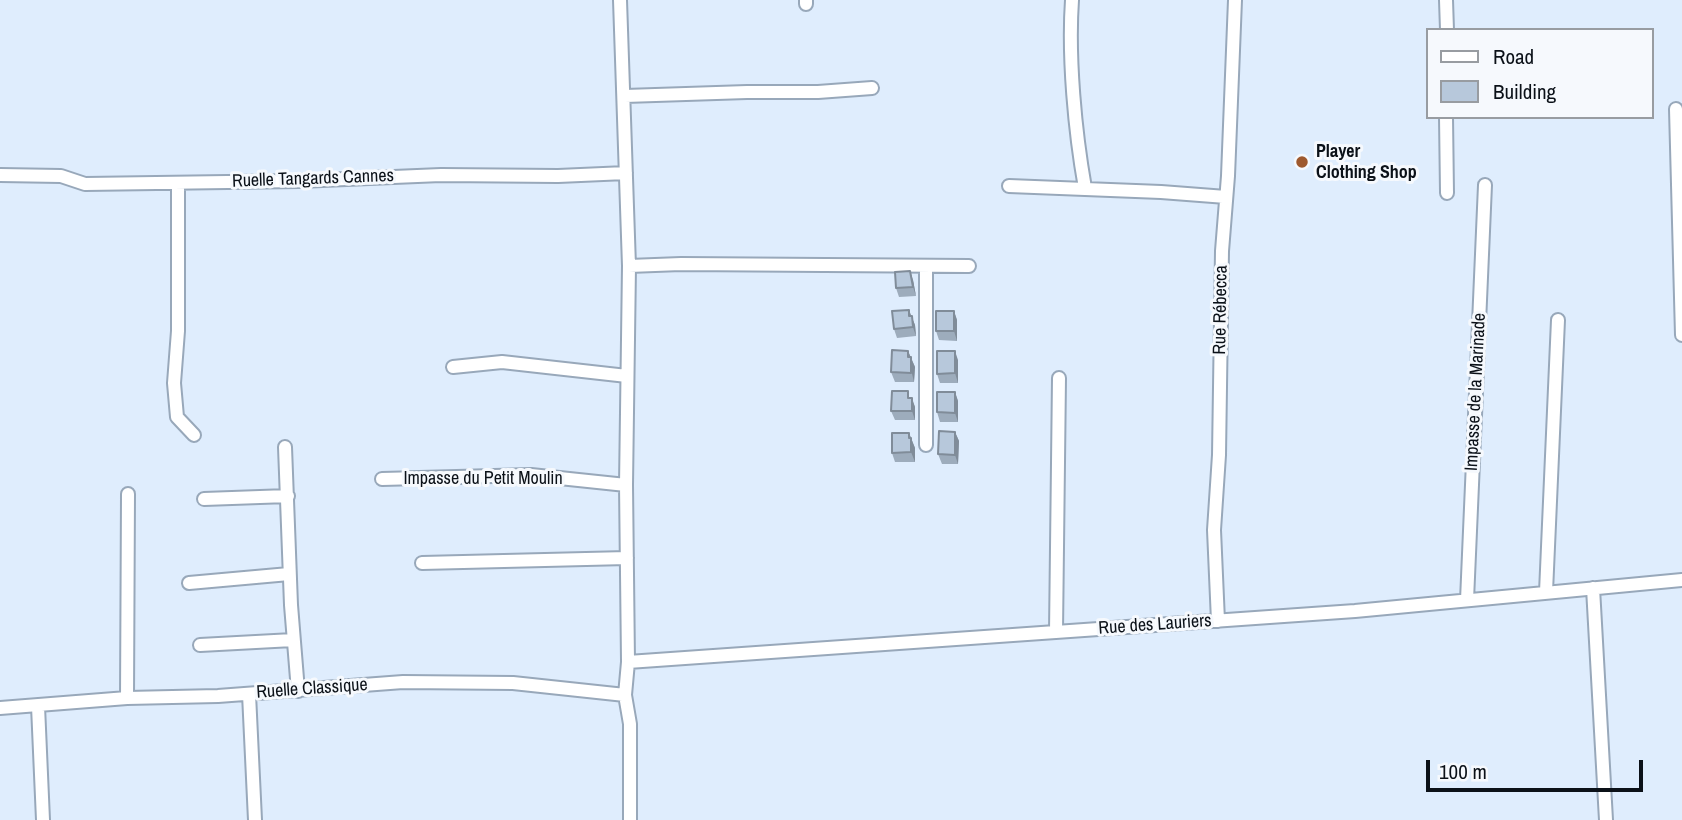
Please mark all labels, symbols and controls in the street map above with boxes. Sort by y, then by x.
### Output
legend [1426,28,1654,119]
text: Road [1493,42,1534,71]
text: Building [1493,77,1556,106]
place label: Player Clothing Shop [1316,141,1417,184]
marker: Player Clothing Shop [1294,154,1310,170]
street label: Ruelle Tangards Cannes [232,165,394,193]
street label: Rue Rébecca [1209,265,1233,355]
street label: Impasse de la Marinade [1461,312,1491,472]
street label: Impasse du Petit Moulin [403,468,563,490]
street label: Rue des Lauriers [1098,610,1212,640]
street label: Ruelle Classique [256,674,368,704]
scale bar [1430,746,1647,790]
text: 100 m [1439,757,1487,786]

